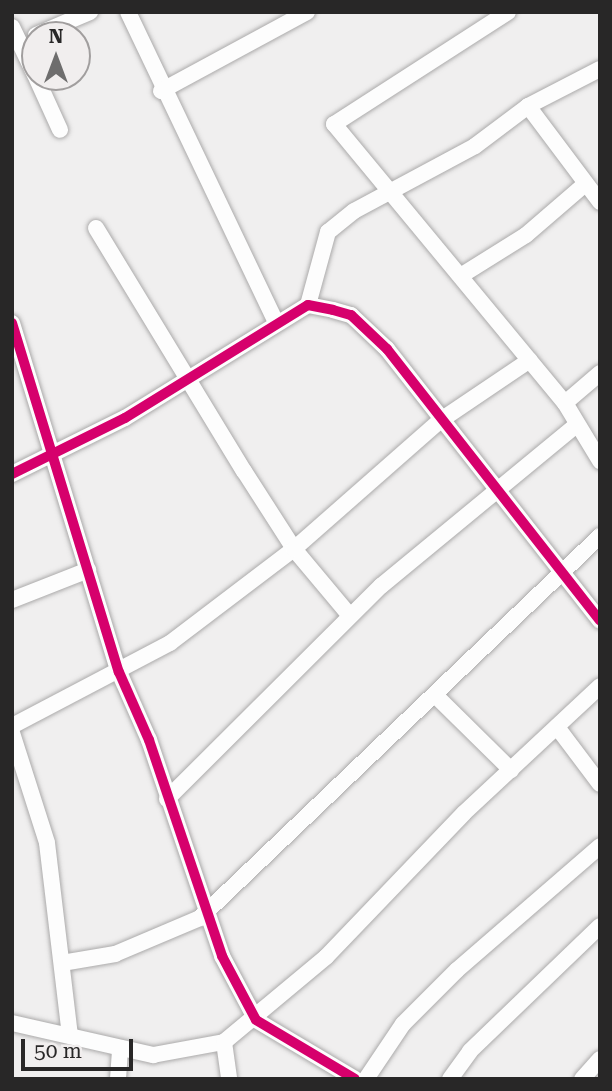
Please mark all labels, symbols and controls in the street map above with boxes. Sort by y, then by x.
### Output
north arrow [21,21,91,91]
text: N [49,25,63,48]
scale bar [24,1024,136,1068]
text: 50 m [34,1039,82,1063]

